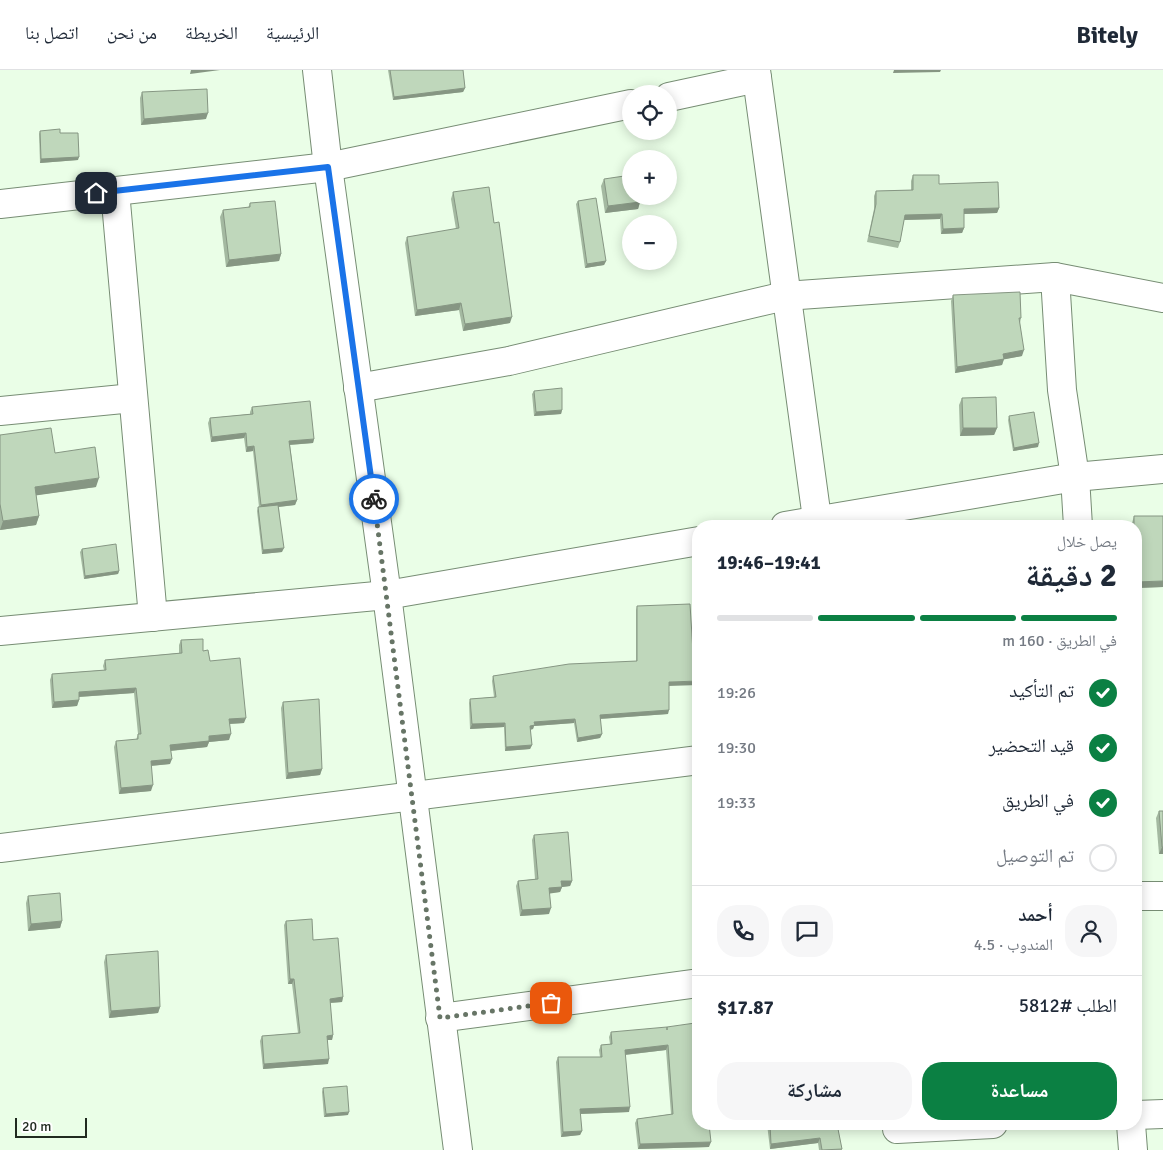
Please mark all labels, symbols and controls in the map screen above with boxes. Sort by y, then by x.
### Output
text: Bitely [1076,20,1138,50]
text: اتصل بنا [25,22,79,44]
text: من نحن [107,22,157,44]
text: الخريطة [185,22,238,44]
text: الرئيسية [266,22,319,44]
map controls [622,85,677,270]
button: locate [622,85,677,140]
button: + [622,150,677,205]
pin [75,172,117,214]
icon: home [82,179,110,207]
button: − [622,215,677,270]
courier [349,474,399,524]
icon: bike [360,485,388,513]
text: يصل خلال [1057,532,1117,552]
text: 19:41–19:46 [717,551,821,575]
text: 2 دقيقة [1025,556,1117,595]
text: في الطريق · 160 m [1002,631,1117,651]
text: تم التأكيد [1009,679,1074,703]
icon: check [1089,679,1117,707]
text: 19:26 [717,683,756,703]
text: قيد التحضير [989,734,1074,758]
icon: check [1089,734,1117,762]
text: 19:30 [717,738,756,758]
text: في الطريق [1002,789,1074,813]
icon: check [1089,789,1117,817]
text: 19:33 [717,793,756,813]
text: تم التوصيل [996,844,1074,868]
text: أحمد [1018,903,1053,927]
button: phone [717,905,769,957]
button: chat [781,905,833,957]
button: person [1065,905,1117,957]
text: المندوب · 4.5 [974,935,1053,955]
pin [530,982,572,1024]
icon: bag [537,989,565,1017]
text: الطلب #5812 [1019,994,1117,1018]
text: $17.87 [717,996,774,1020]
button: مشاركة [717,1062,912,1120]
button: مساعدة [922,1062,1117,1120]
scale bar [15,1115,88,1138]
text: 20 m [22,1118,51,1135]

